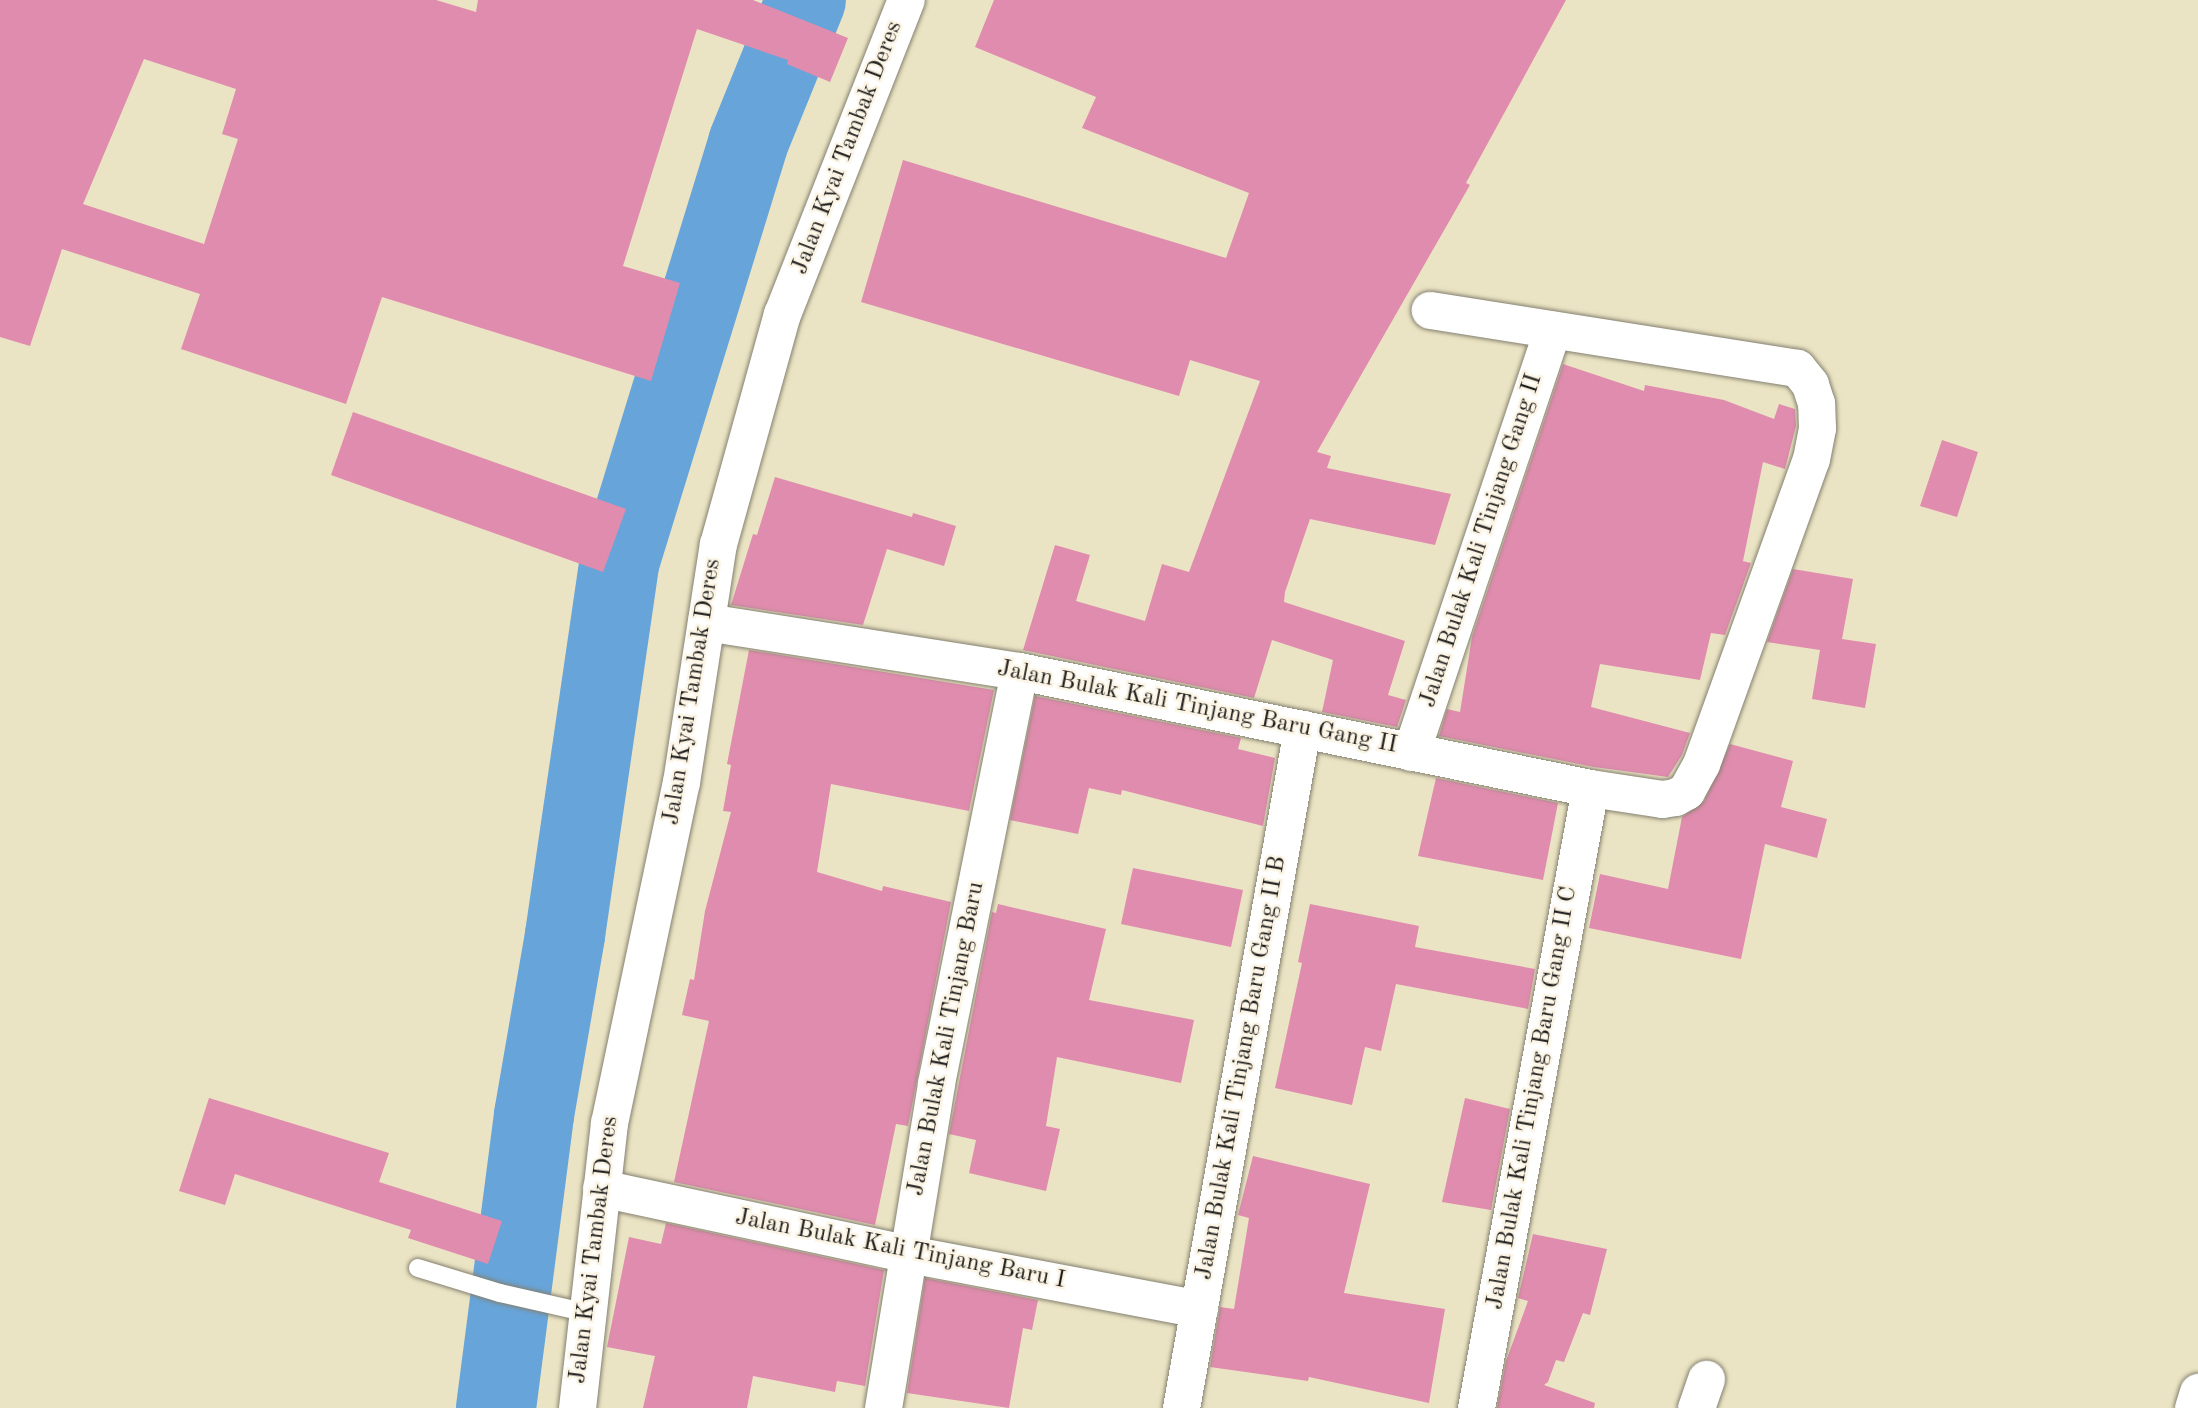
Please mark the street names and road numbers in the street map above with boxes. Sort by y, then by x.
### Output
street label: Jalan Kyai Tambak Deres [786,17,910,279]
street label: Jalan Bulak Kali Tinjang Gang II [1414,371,1550,711]
street label: Jalan Kyai Tambak Deres [658,557,728,827]
street label: Jalan Bulak Kali Tinjang Baru Gang II [995,655,1399,761]
street label: Jalan Bulak Kali Tinjang Baru Gang II B [1190,854,1294,1282]
street label: Jalan Bulak Kali Tinjang Baru [902,880,992,1198]
street label: Jalan Bulak Kali Tinjang Baru Gang II C [1482,884,1584,1312]
street label: Jalan Kyai Tambak Deres [564,1115,626,1385]
street label: Jalan Bulak Kali Tinjang Baru I [733,1204,1067,1296]

